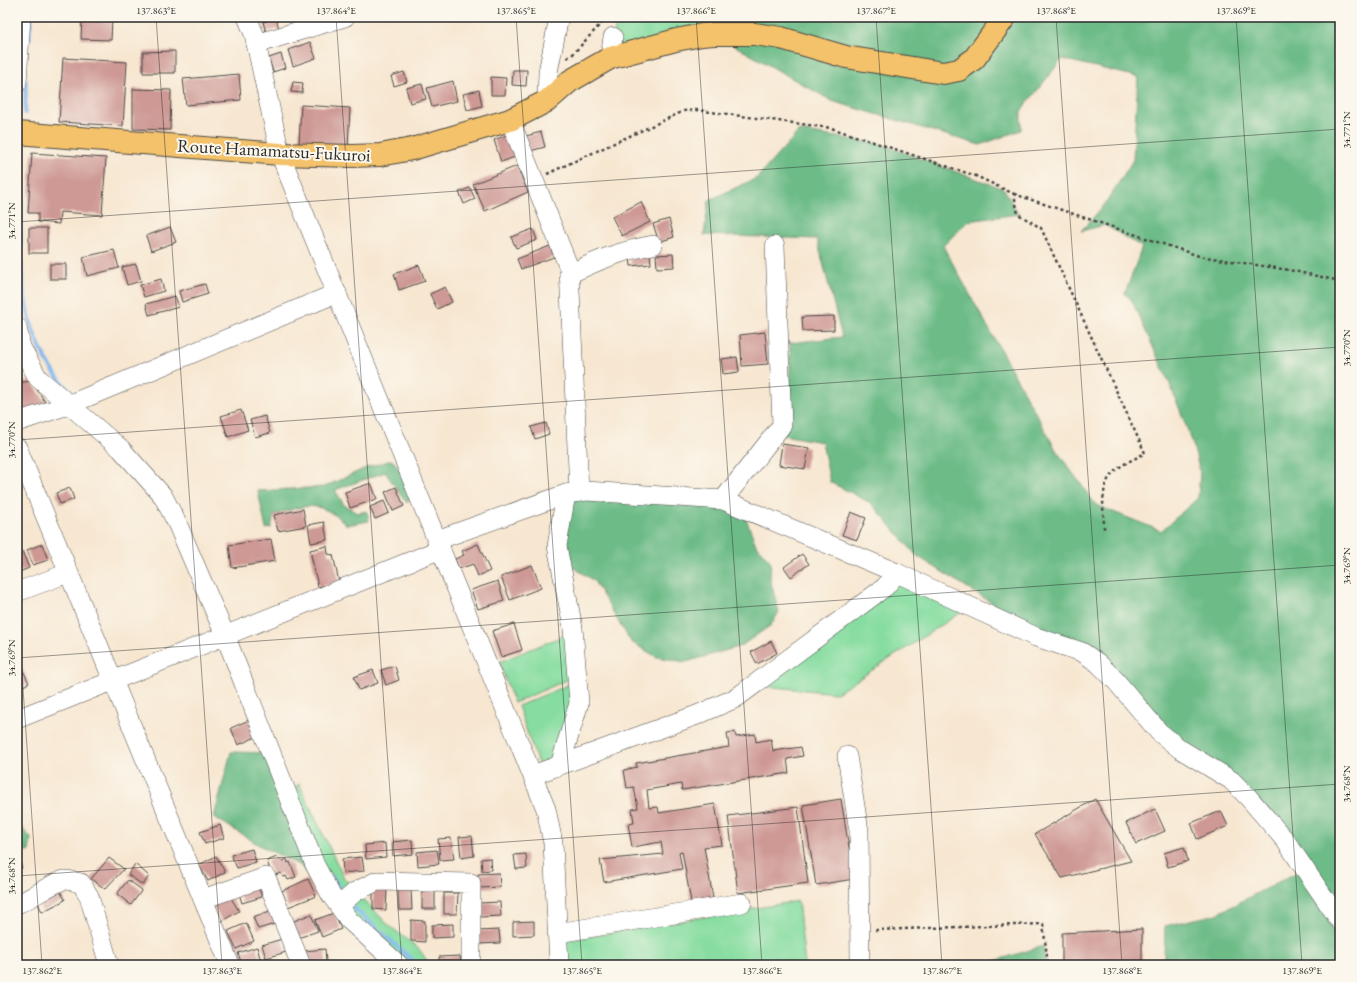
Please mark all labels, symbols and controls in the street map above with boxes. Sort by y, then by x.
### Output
text: 137.863°E [136,4,176,17]
text: 137.864°E [316,4,356,17]
text: 137.865°E [496,4,536,17]
text: 137.866°E [676,4,716,17]
text: 137.867°E [856,4,896,17]
text: 137.868°E [1036,4,1076,17]
text: 137.869°E [1216,4,1256,17]
text: 34.771°N [1340,111,1353,149]
street label: Route Hamamatsu-Fukuroi [177,133,372,167]
text: 34.771°N [5,202,18,240]
text: 34.770°N [1340,329,1353,367]
text: 34.770°N [5,421,18,459]
text: 34.769°N [1340,547,1353,585]
text: 34.769°N [5,639,18,677]
text: 34.768°N [1340,765,1353,803]
text: 34.768°N [5,857,18,895]
text: 137.862°E [22,964,62,977]
text: 137.863°E [202,964,242,977]
text: 137.864°E [382,964,422,977]
text: 137.865°E [562,964,602,977]
text: 137.866°E [742,964,782,977]
text: 137.867°E [922,964,962,977]
text: 137.868°E [1102,964,1142,977]
text: 137.869°E [1282,964,1322,977]

